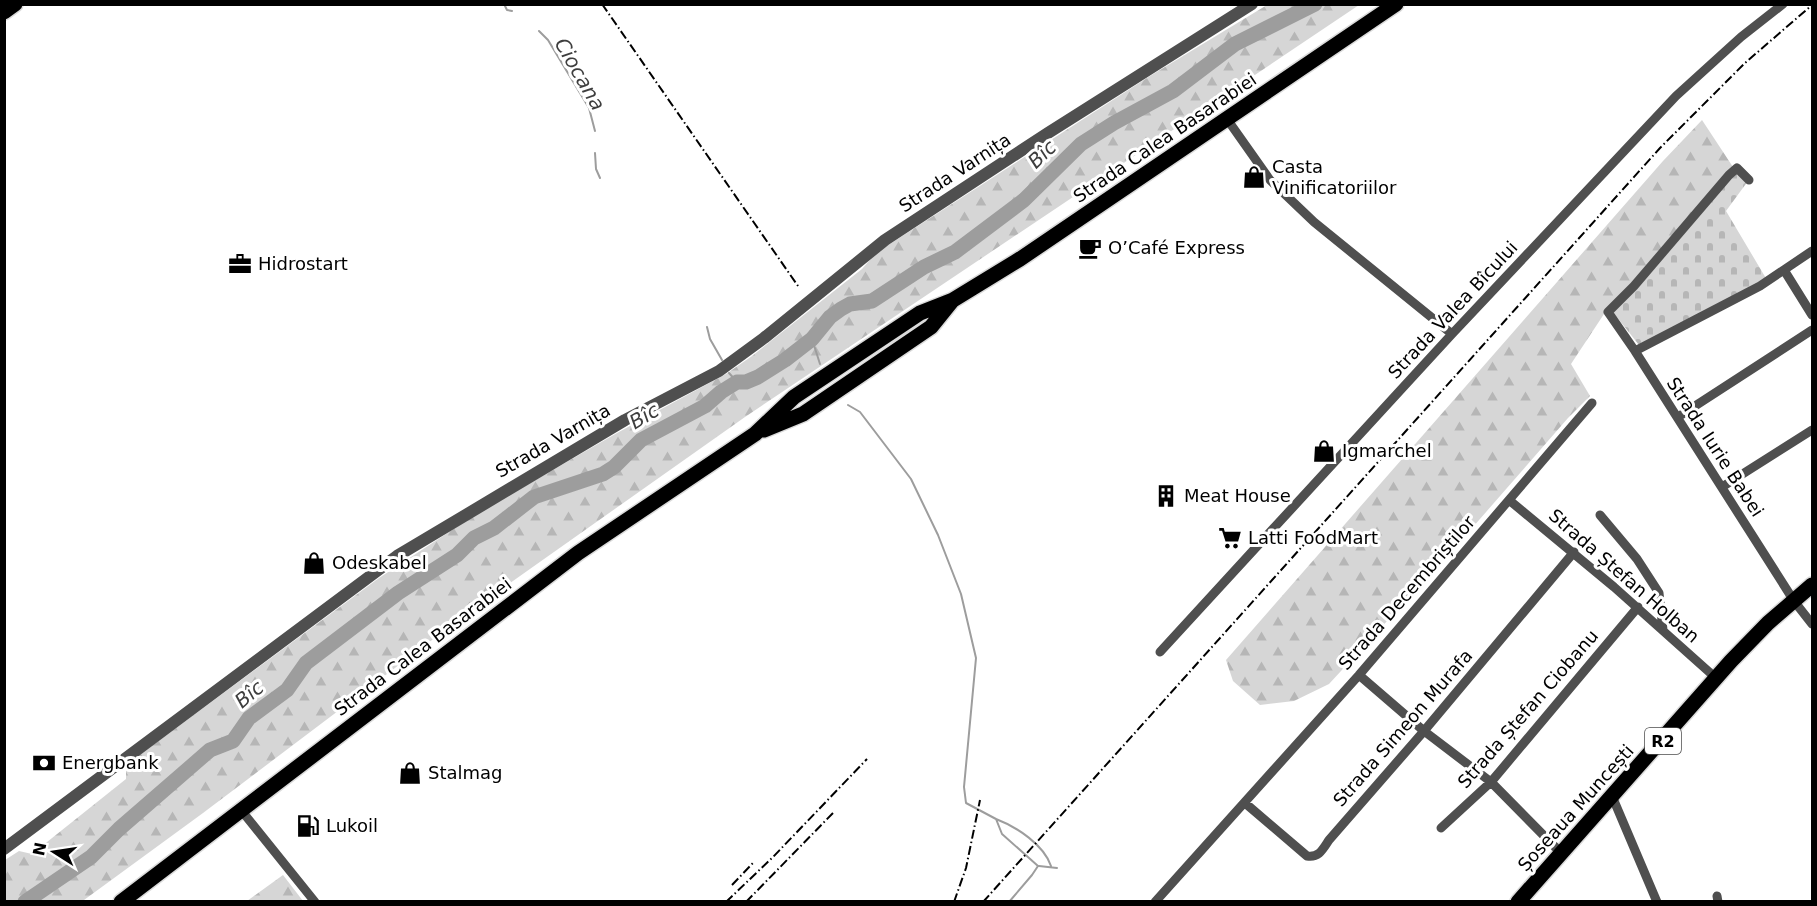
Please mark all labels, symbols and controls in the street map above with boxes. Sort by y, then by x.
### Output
water label: Ciocana [550,33,610,115]
street label: Strada Calea Basarabiei [1069,68,1260,207]
street label: Strada Varnița [895,129,1014,216]
water label: Bîc [1023,135,1061,173]
place label: Casta Vinificatoriilor [1272,156,1397,198]
shop icon: Casta Vinificatoriilor [1241,164,1267,190]
cafe icon: O’Café Express [1077,235,1103,261]
place label: O’Café Express [1108,237,1245,258]
street label: Strada Valea Bîcului [1384,237,1522,383]
office icon: Hidrostart [227,251,253,277]
place label: Hidrostart [258,253,348,274]
street label: Strada Iurie Babei [1663,373,1768,520]
water label: Bîc [625,398,663,434]
street label: Strada Varnița [492,399,614,482]
shop icon: Igmarchel [1311,438,1337,464]
place label: Igmarchel [1342,440,1432,461]
building icon: Meat House [1153,483,1179,509]
place label: Meat House [1184,485,1291,506]
street label: Strada Ștefan Holban [1545,505,1704,647]
street label: Strada Decembriștilor [1334,511,1480,674]
supermarket icon: Latti FoodMart [1217,525,1243,551]
place label: Latti FoodMart [1248,527,1378,548]
shop icon: Odeskabel [301,550,327,576]
place label: Odeskabel [332,552,427,573]
street label: Strada Calea Basarabiei [330,573,515,720]
street label: Strada Ștefan Ciobanu [1453,625,1602,792]
street label: Strada Simeon Murafa [1329,645,1476,810]
water label: Bîc [230,675,268,713]
road number: R2 [1645,728,1681,754]
street label: Șoseaua Muncești [1513,740,1638,875]
bank icon: Energbank [31,750,57,776]
place label: Energbank [62,752,159,773]
shop icon: Stalmag [397,760,423,786]
place label: Stalmag [428,762,503,783]
fuel station icon: Lukoil [295,813,321,839]
place label: Lukoil [326,815,378,836]
north arrow [24,822,84,882]
text: N [29,840,51,858]

